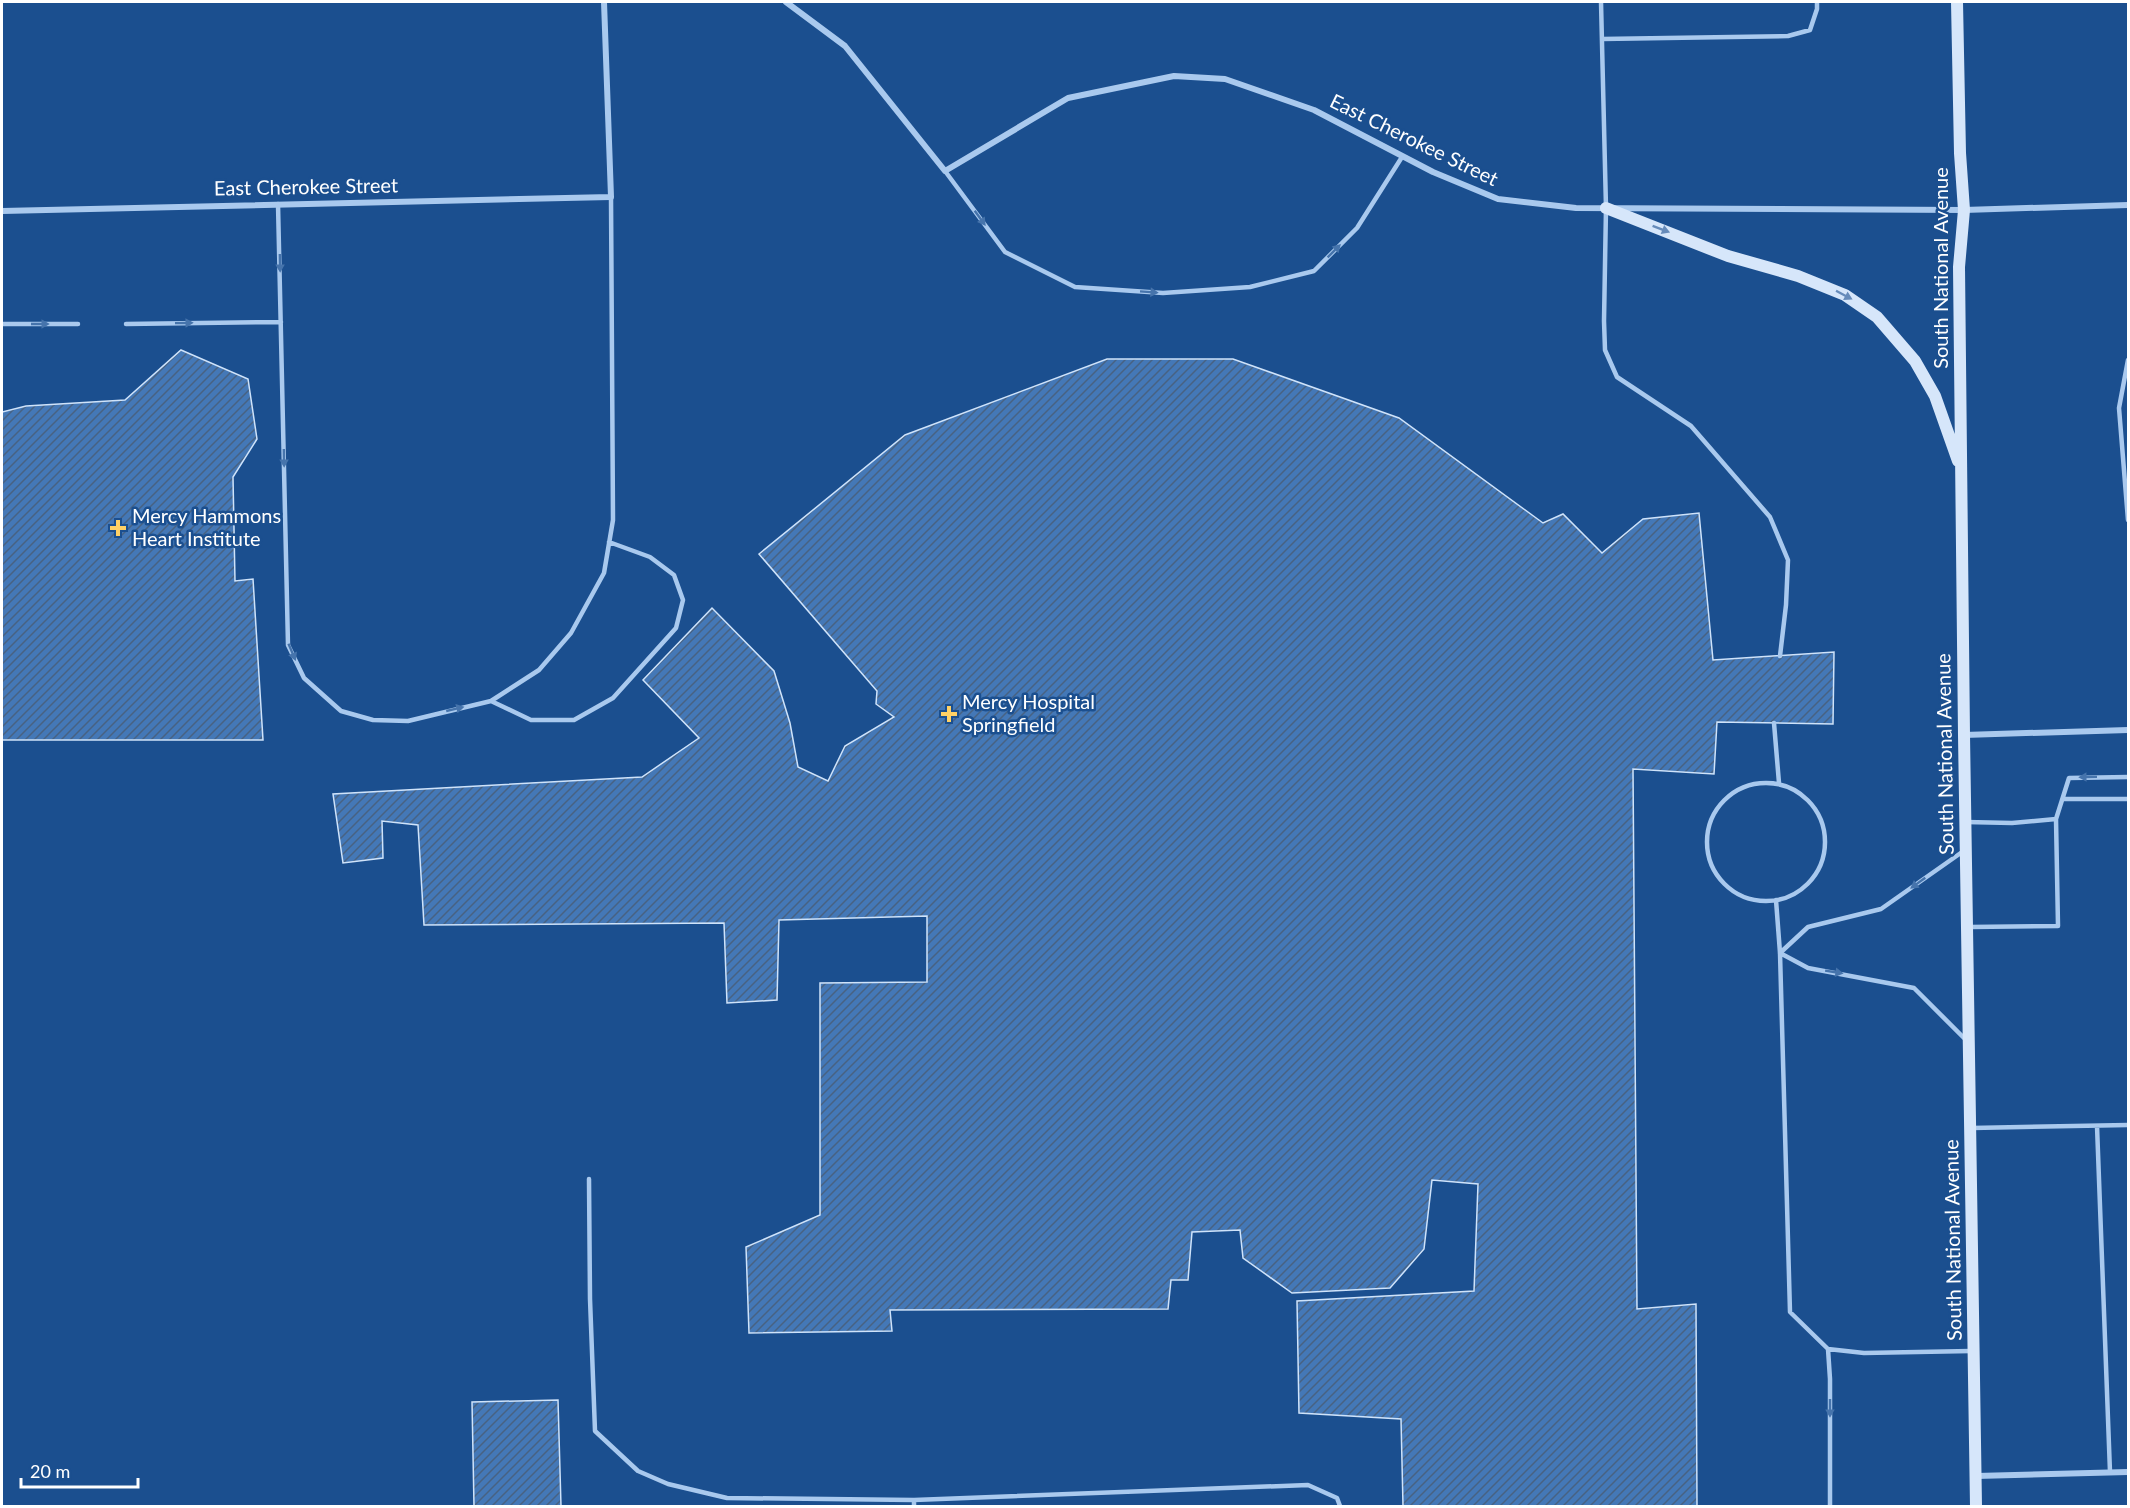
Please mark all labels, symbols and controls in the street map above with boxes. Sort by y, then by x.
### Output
street label: East Cherokee Street [1326,88,1502,190]
street label: South National Avenue [1928,167,1952,369]
street label: East Cherokee Street [214,172,398,200]
one-way arrow [974,209,986,225]
one-way arrow [1652,225,1670,235]
one-way arrow [1326,244,1341,258]
one-way arrow [275,253,284,272]
one-way arrow [1140,287,1159,296]
one-way arrow [1836,290,1853,300]
one-way arrow [175,318,194,328]
one-way arrow [30,319,49,329]
one-way arrow [279,448,289,467]
place label: Mercy Hammons Heart Institute [132,503,281,550]
marker: Mercy Hammons Heart Institute [109,519,127,537]
one-way arrow [287,643,297,661]
street label: South National Avenue [1930,653,1958,855]
place label: Mercy Hospital Springfield [962,689,1095,736]
one-way arrow [446,704,464,714]
marker: Mercy Hospital Springfield [940,705,958,723]
one-way arrow [2078,773,2097,782]
one-way arrow [1911,877,1927,889]
one-way arrow [1825,968,1844,977]
street label: South National Avenue [1938,1139,1966,1341]
one-way arrow [1825,1398,1835,1417]
scale bar [21,1451,138,1489]
text: 20 m [30,1460,70,1482]

